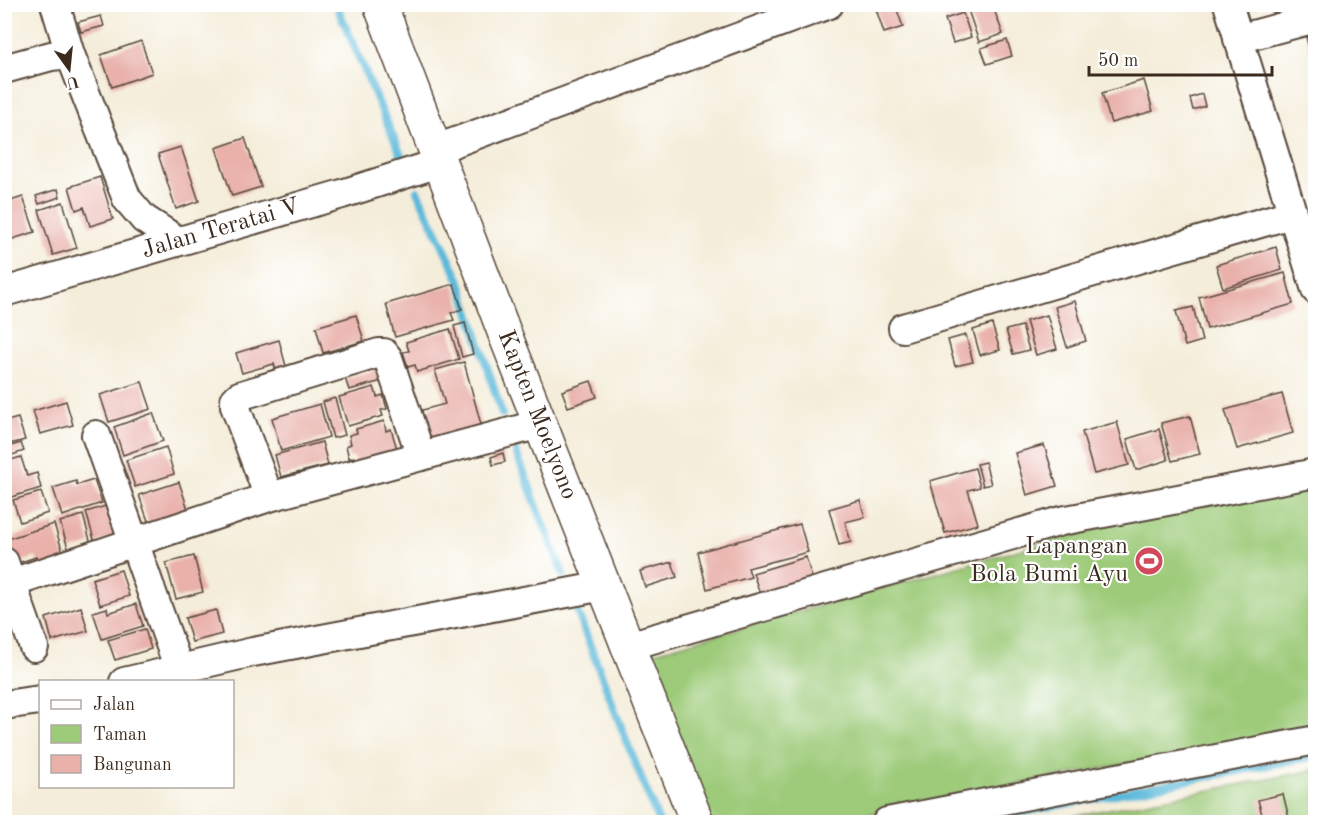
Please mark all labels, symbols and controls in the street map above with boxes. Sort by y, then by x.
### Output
north arrow [39,39,99,99]
scale bar [1089,39,1272,77]
text: 50 m [1098,52,1138,70]
text: U [64,72,81,91]
street label: Jalan Teratai V [139,195,303,263]
street label: Kapten Moelyono [493,327,581,503]
place label: Lapangan Bola Bumi Ayu [970,535,1128,587]
sports icon: Lapangan Bola Bumi Ayu [1133,545,1165,577]
legend [39,680,234,788]
text: Jalan [93,696,135,714]
text: Taman [93,726,147,744]
text: Bangunan [93,756,172,774]

